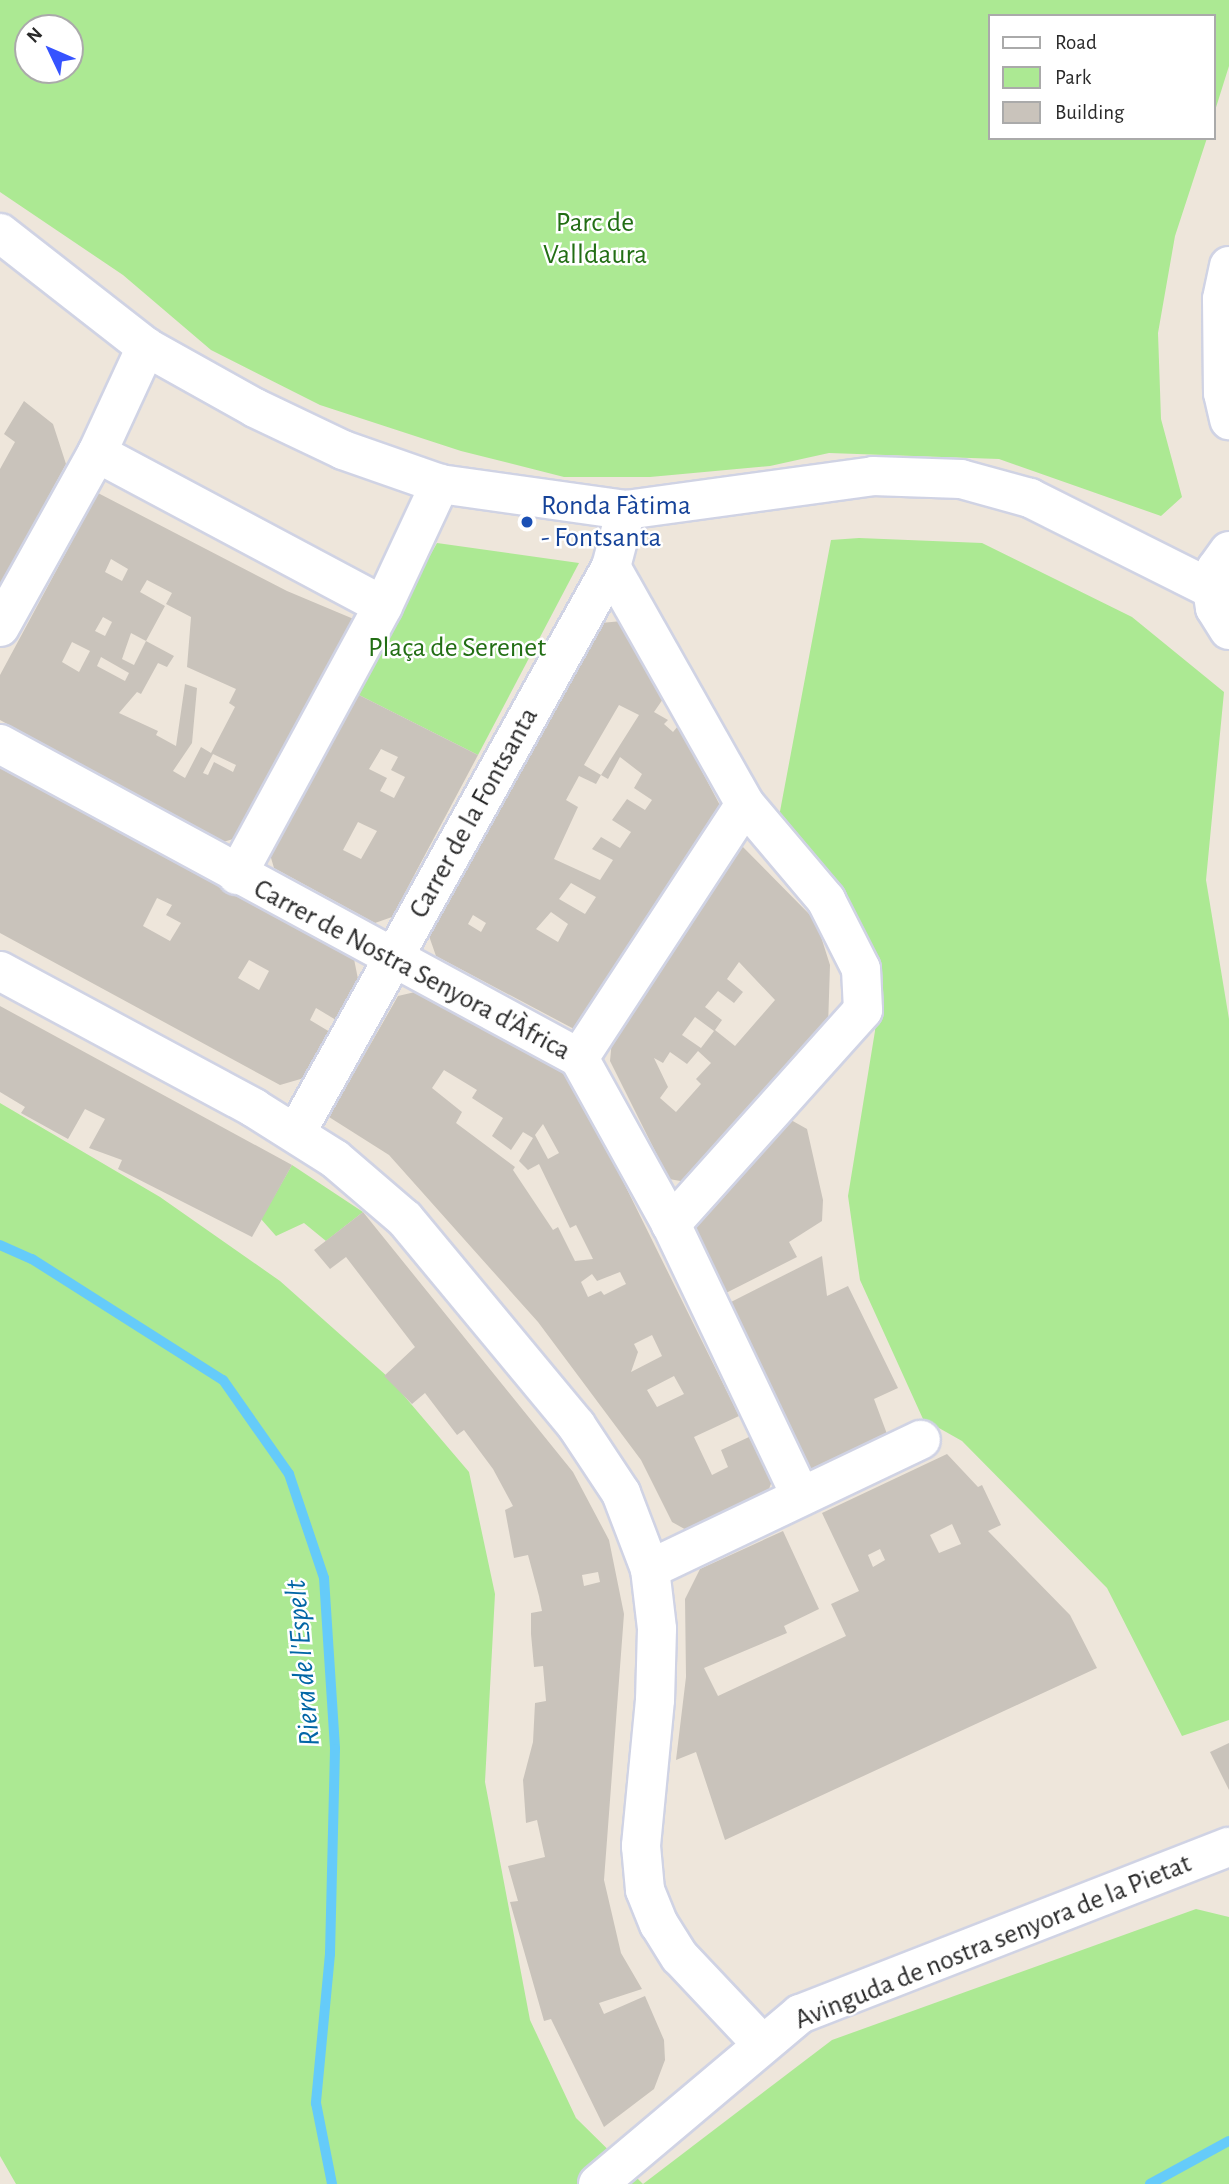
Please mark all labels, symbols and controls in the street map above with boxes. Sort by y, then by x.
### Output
north arrow [14,14,84,84]
legend [988,14,1215,140]
text: N [24,24,46,47]
text: Road [1055,32,1097,53]
text: Park [1055,67,1091,88]
text: Building [1055,102,1124,123]
park label: Parc de Valldaura [543,206,647,272]
place label: Ronda Fàtima - Fontsanta [541,489,691,555]
marker: Ronda Fàtima - Fontsanta [519,514,535,530]
park label: Plaça de Serenet [368,631,546,665]
street label: Carrer de la Fontsanta [402,702,546,924]
street label: Carrer de Nostra Senyora d'Àfrica [248,872,576,1068]
water label: Riera de l'Espelt [278,1578,328,1748]
street label: Avinguda de nostra senyora de la Pietat [790,1847,1196,2037]

